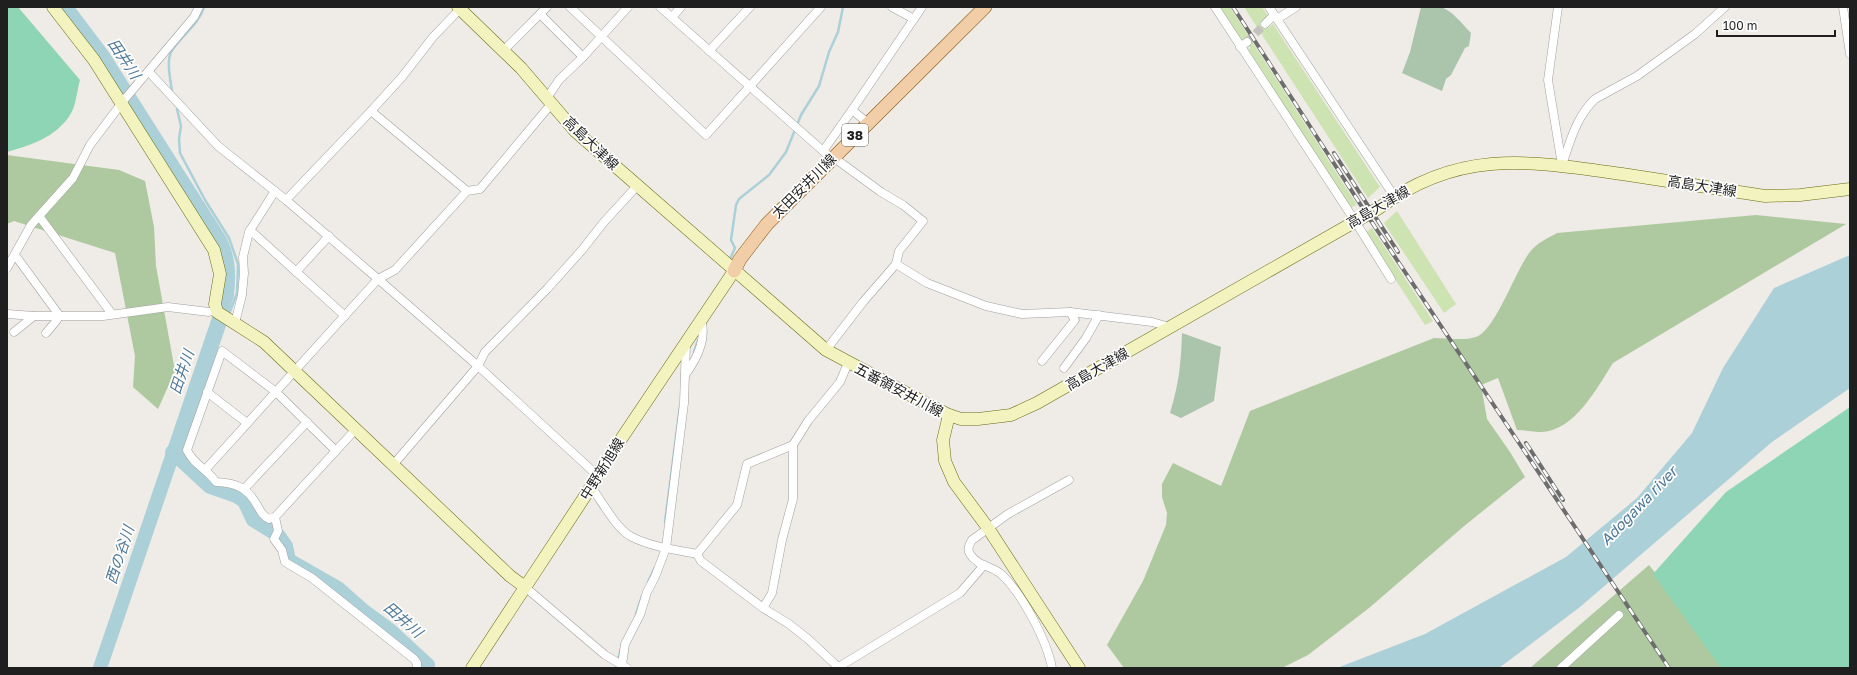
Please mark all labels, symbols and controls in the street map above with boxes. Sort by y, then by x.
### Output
scale bar [1717,12,1835,38]
text: 100 m [1723,18,1757,33]
water label: 田井川 [105,35,146,84]
street label: 高島大津線 [560,112,622,173]
road number: 38 [842,124,868,146]
street label: 太田安井川線 [768,150,839,221]
street label: 高島大津線 [1666,172,1738,199]
street label: 高島大津線 [1343,182,1412,231]
street label: 高島大津線 [1062,344,1131,393]
water label: 田井川 [165,346,198,396]
street label: 五番領安井川線 [852,359,946,420]
street label: 中野新旭線 [576,435,627,503]
water label: Adogawa river [1596,461,1682,549]
water label: 西の谷川 [101,521,137,586]
water label: 田井川 [381,598,428,642]

